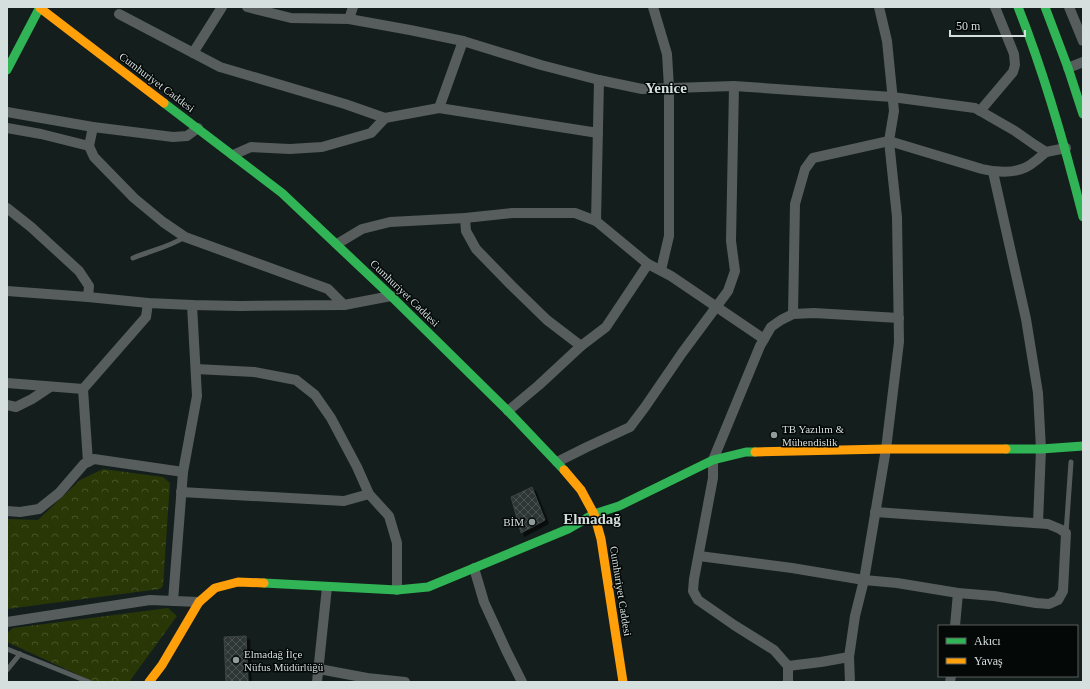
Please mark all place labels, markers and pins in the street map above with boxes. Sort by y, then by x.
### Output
place label: TB Yazılım & Mühendislik [782,423,844,448]
marker: TB Yazılım & Mühendislik [769,430,779,440]
place label: BİM [503,516,524,528]
marker: BİM [527,517,537,527]
place label: Elmadağ İlçe Nüfus Müdürlüğü [244,648,324,673]
marker: Elmadağ İlçe Nüfus Müdürlüğü [231,655,241,665]

